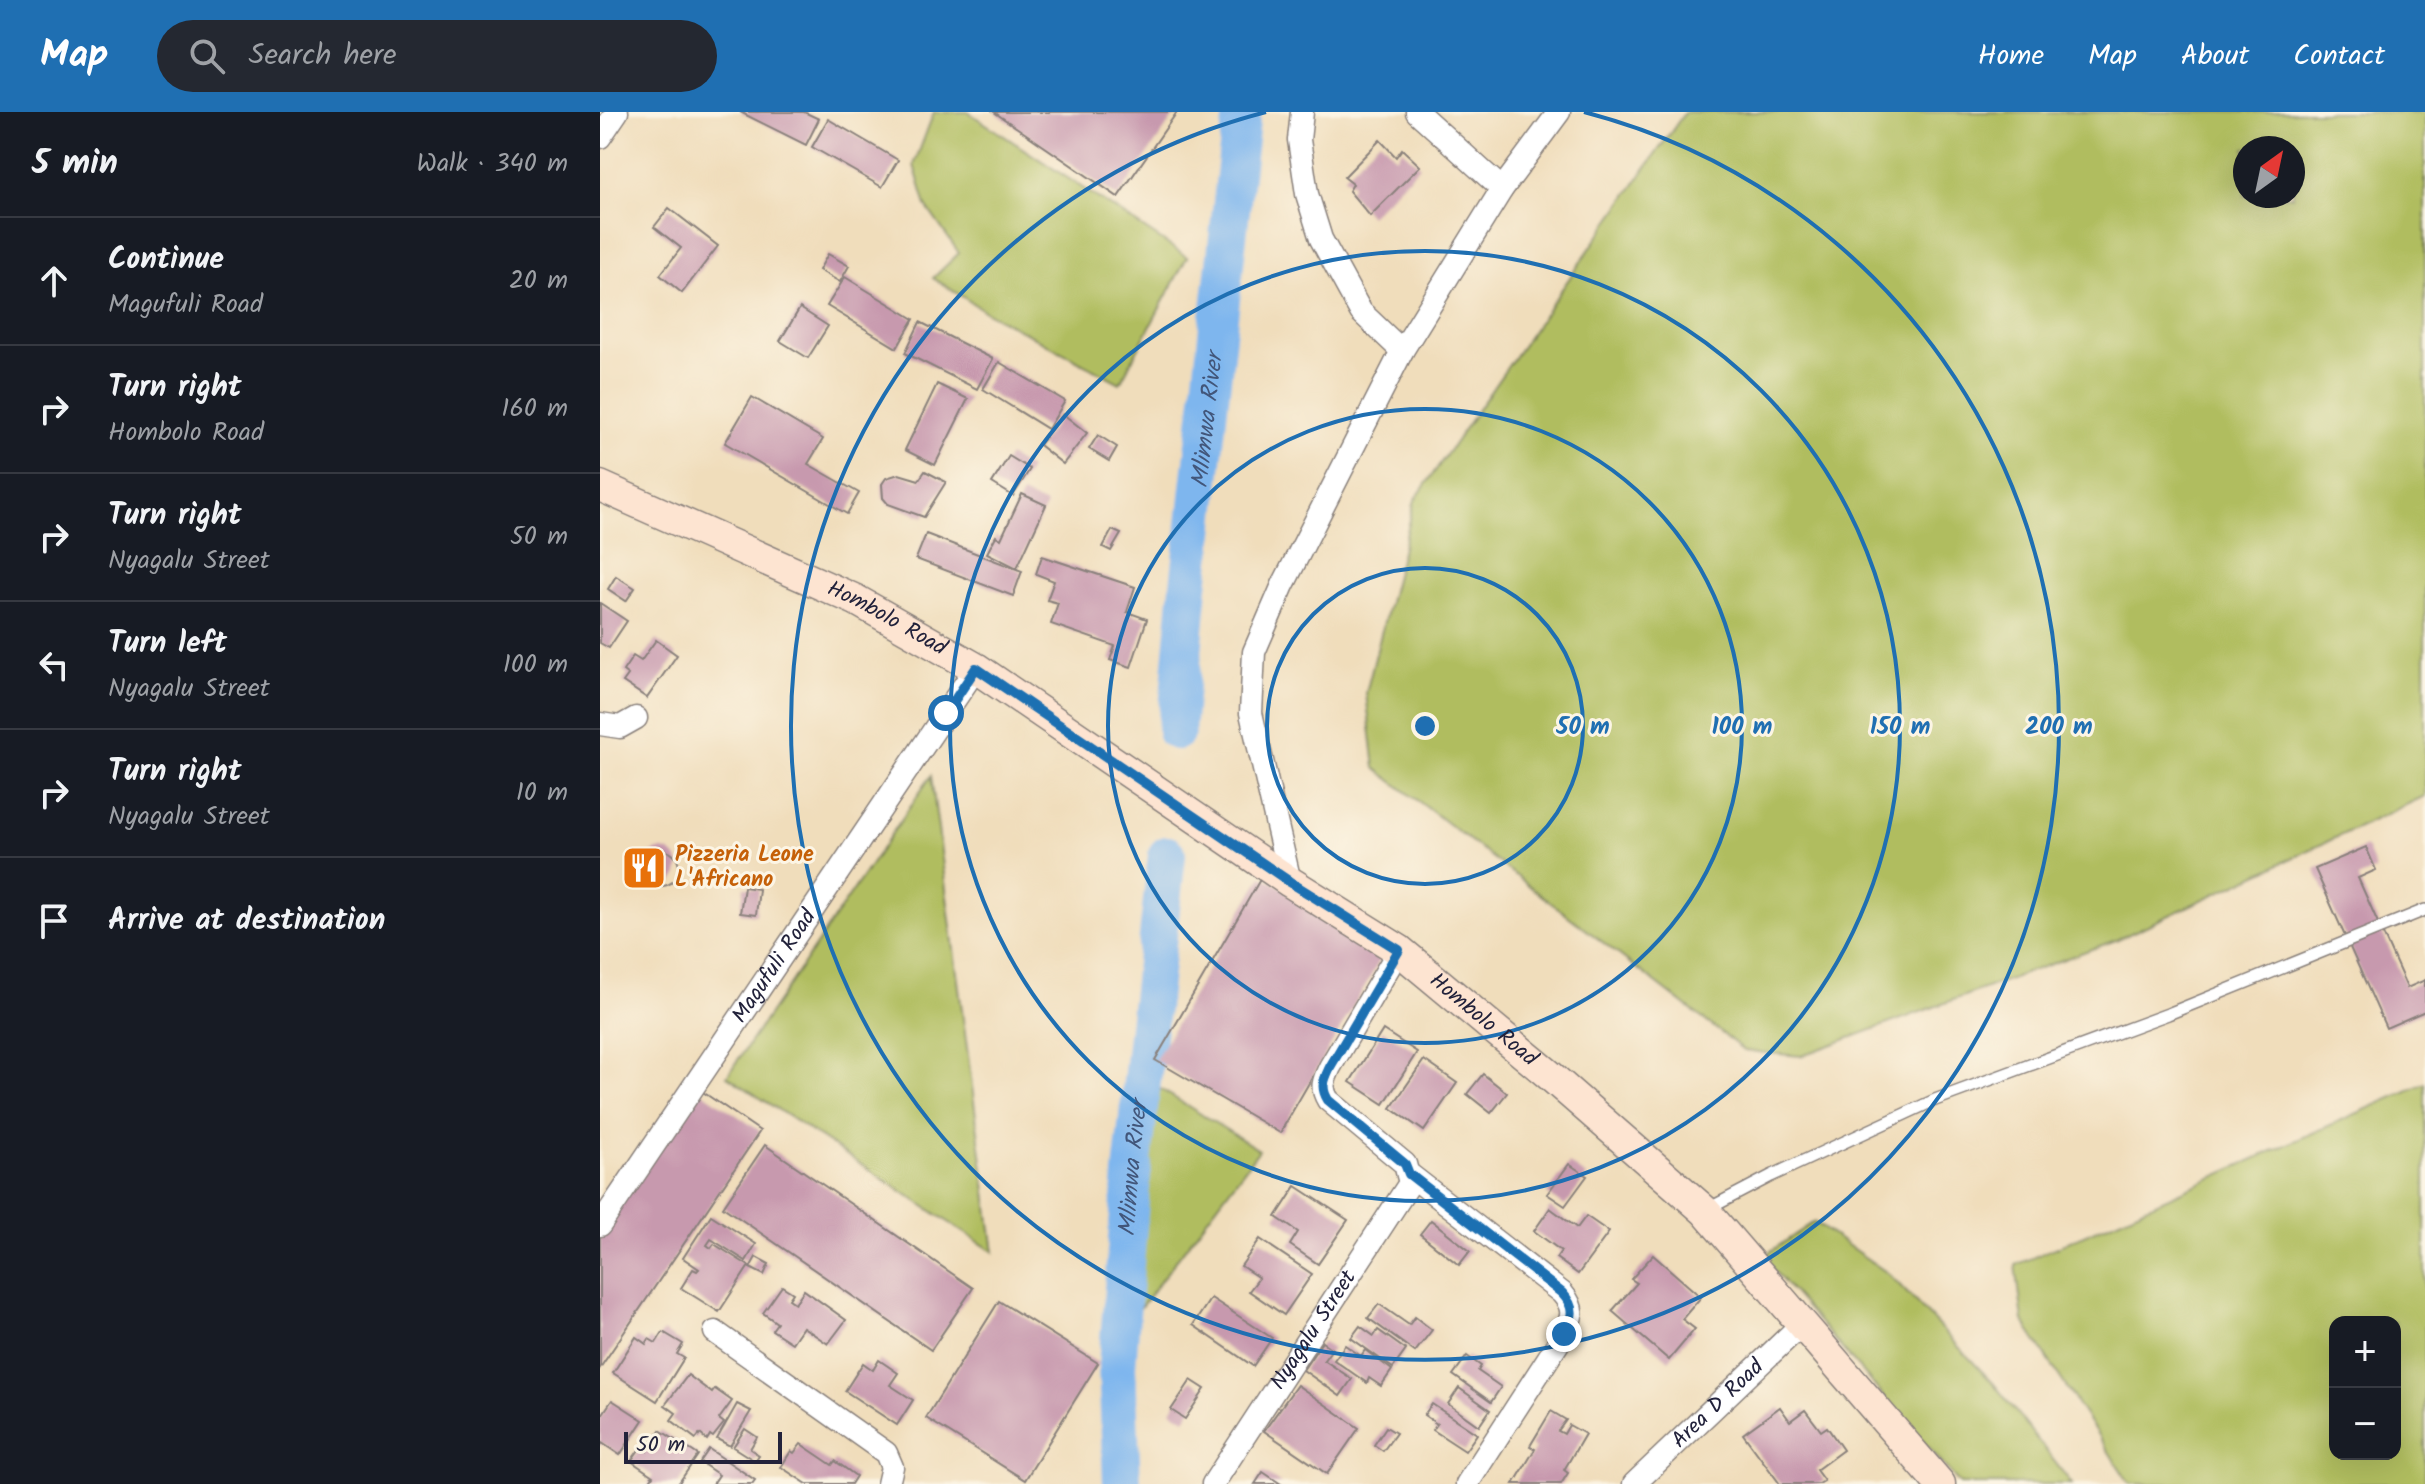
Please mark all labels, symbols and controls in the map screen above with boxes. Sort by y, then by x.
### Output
search box [157,20,717,92]
text: Map [40,26,109,86]
text: Search here [249,32,396,80]
icon: search [185,34,229,78]
text: Home [1978,34,2044,79]
text: Map [2088,34,2137,79]
text: About [2181,34,2249,79]
text: Contact [2293,34,2385,79]
north arrow [2233,136,2305,208]
text: 5 min [32,137,118,191]
text: Walk · 340 m [417,143,568,185]
text: Continue [108,236,224,284]
icon: ahead [32,259,76,303]
text: 20 m [509,260,568,302]
text: Magufuli Road [108,284,263,326]
water label: Mlimwa River [1181,346,1235,490]
text: Turn right [108,364,241,412]
icon: right [32,387,76,431]
text: 160 m [501,388,568,430]
text: Hombolo Road [108,412,264,454]
text: Turn right [108,492,241,540]
icon: right [32,515,76,559]
text: 50 m [510,516,568,558]
text: Nyagalu Street [108,540,270,582]
street label: Hombolo Road [821,572,954,666]
text: Turn left [108,620,227,668]
icon: left [32,643,76,687]
text: 100 m [503,644,568,686]
text: Nyagalu Street [108,668,270,710]
route start [928,695,964,731]
text: 50 m [1555,708,1610,747]
text: 100 m [1712,708,1772,747]
text: 150 m [1870,708,1930,747]
text: 200 m [2025,708,2093,747]
centre of rings [1411,712,1439,740]
text: Turn right [108,748,241,796]
icon: right [32,771,76,815]
text: 10 m [516,772,568,814]
text: Nyagalu Street [108,796,270,838]
place label: Pizzeria Leone L'Africano [675,838,814,898]
restaurant icon: Pizzeria Leone L'Africano [620,844,668,892]
text: Arrive at destination [108,897,385,945]
icon: arrive [32,899,76,943]
street label: Magufuli Road [723,901,826,1031]
street label: Hombolo Road [1421,964,1546,1076]
water label: Mlimwa River [1108,1094,1160,1238]
street label: Nyagalu Street [1262,1263,1366,1397]
route end [1546,1316,1582,1352]
map controls [2329,1316,2401,1460]
button: + [2329,1316,2401,1388]
street label: Area D Road [1664,1350,1773,1457]
button: − [2329,1388,2401,1460]
scale bar [624,1428,782,1464]
text: 50 m [636,1428,685,1463]

